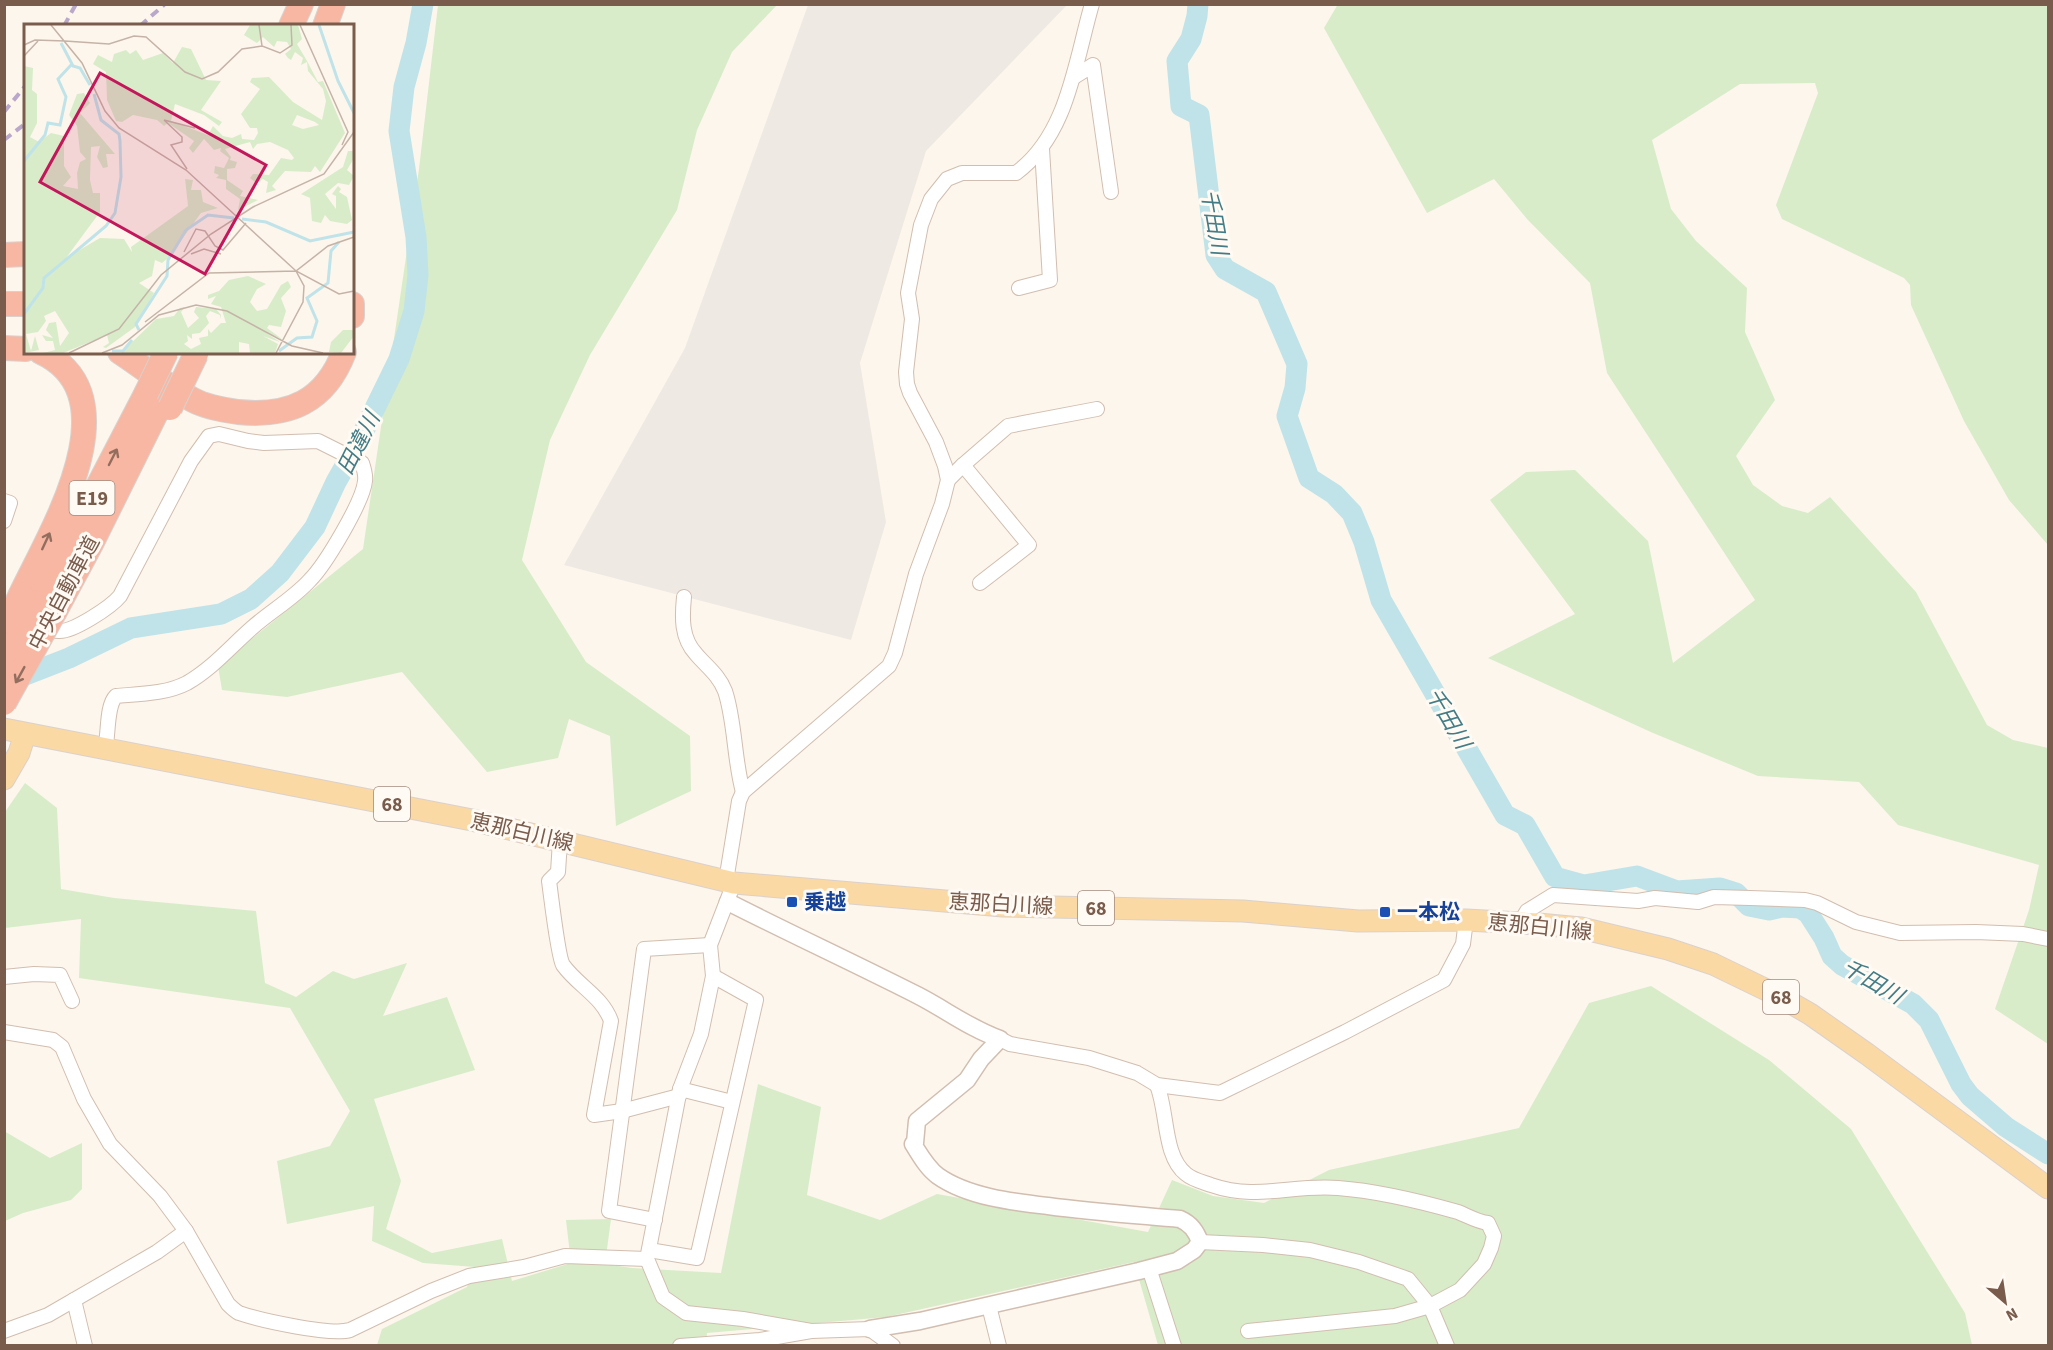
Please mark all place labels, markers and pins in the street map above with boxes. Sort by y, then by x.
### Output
place label: 乗越 [804,887,846,917]
marker: 乗越 [785,895,799,909]
place label: 一本松 [1397,897,1460,927]
marker: 一本松 [1378,905,1392,919]

